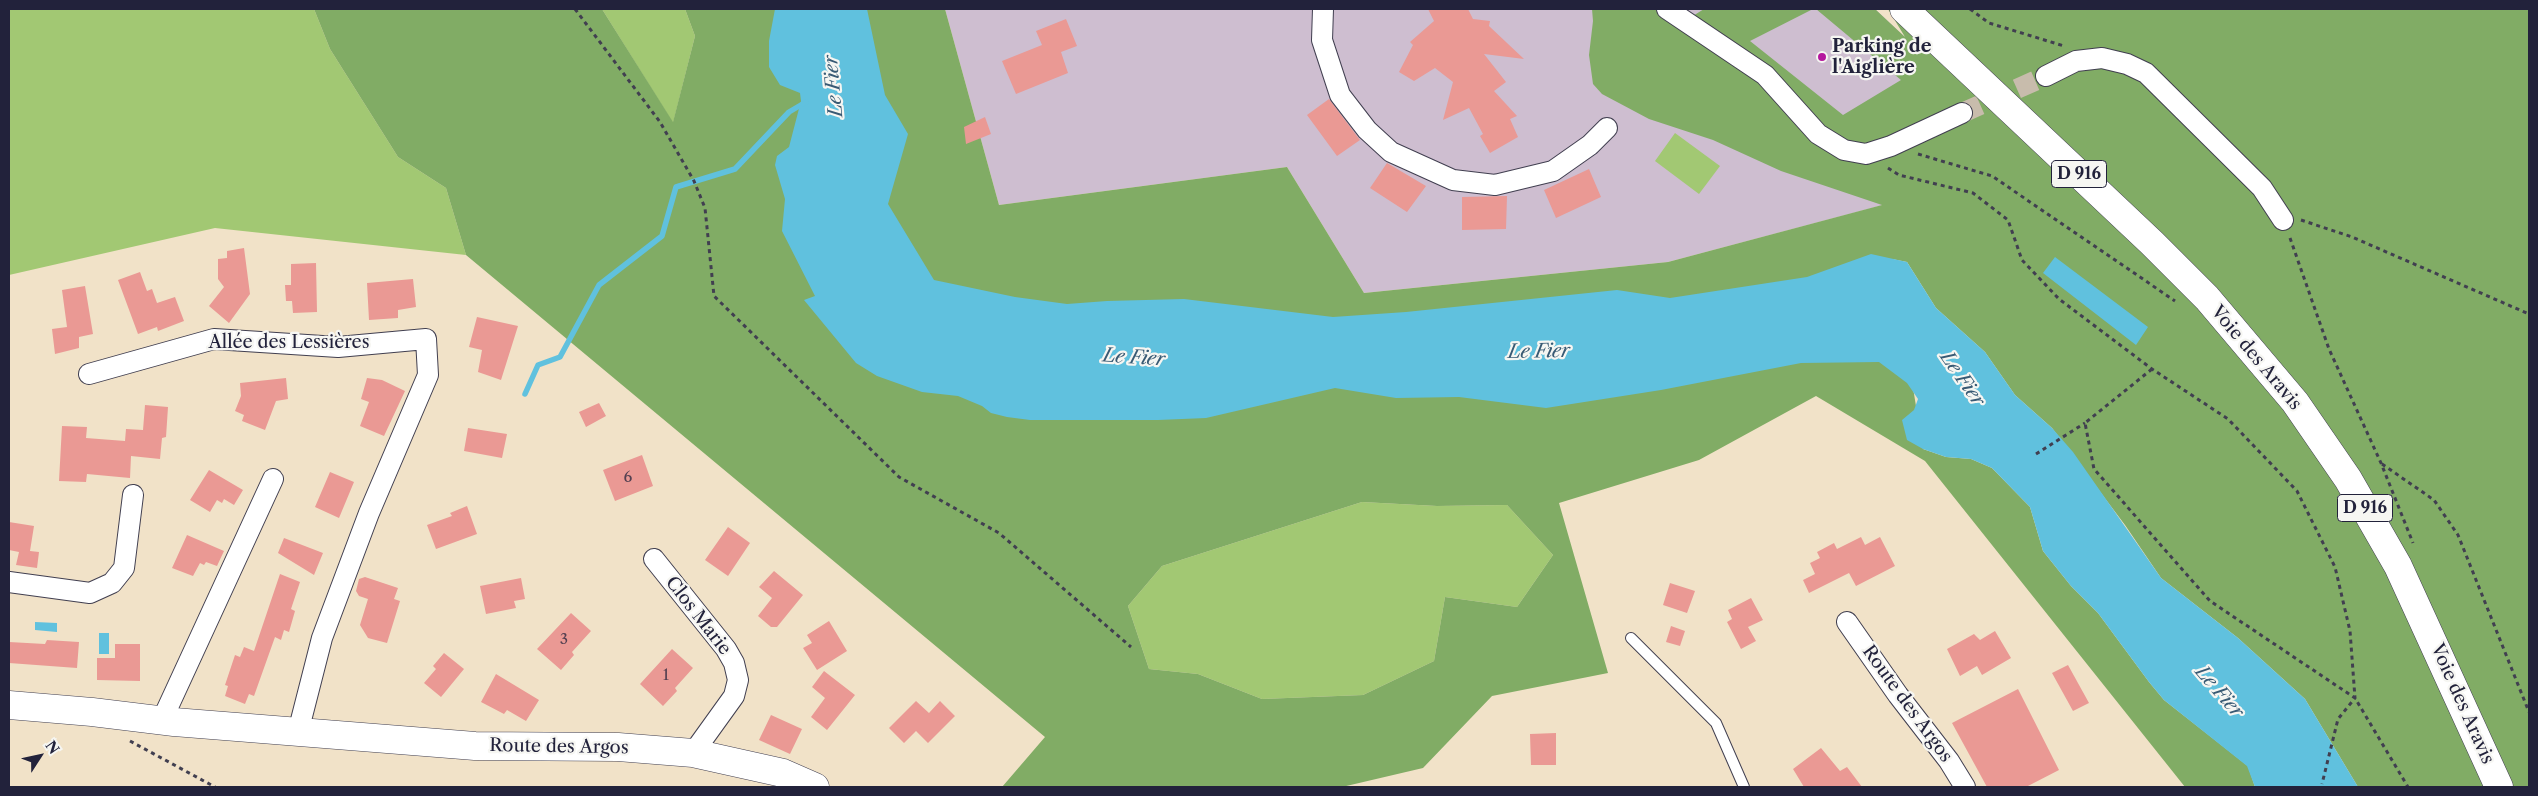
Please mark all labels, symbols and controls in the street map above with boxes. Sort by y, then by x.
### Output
place label: Parking de l'Aiglière [1832,36,1931,78]
marker: Parking de l'Aiglière [1816,51,1828,63]
water label: Le Fier [820,54,848,118]
road number: D 916 [2052,160,2106,188]
street label: Voie des Aravis [2206,301,2306,415]
street label: Allée des Lessières [208,332,370,354]
water label: Le Fier [1508,340,1570,364]
water label: Le Fier [1102,344,1166,372]
water label: Le Fier [1935,347,1989,411]
house number: 6 [624,469,632,487]
road number: D 916 [2338,494,2392,522]
street label: Clos Marie [661,572,735,660]
house number: 3 [560,631,568,649]
street label: Route des Argos [1857,641,1957,767]
street label: Voie des Aravis [2426,641,2498,767]
water label: Le Fier [2190,661,2248,723]
house number: 1 [663,667,669,685]
north arrow [15,731,65,781]
street label: Route des Argos [489,735,629,759]
text: N [41,737,63,758]

